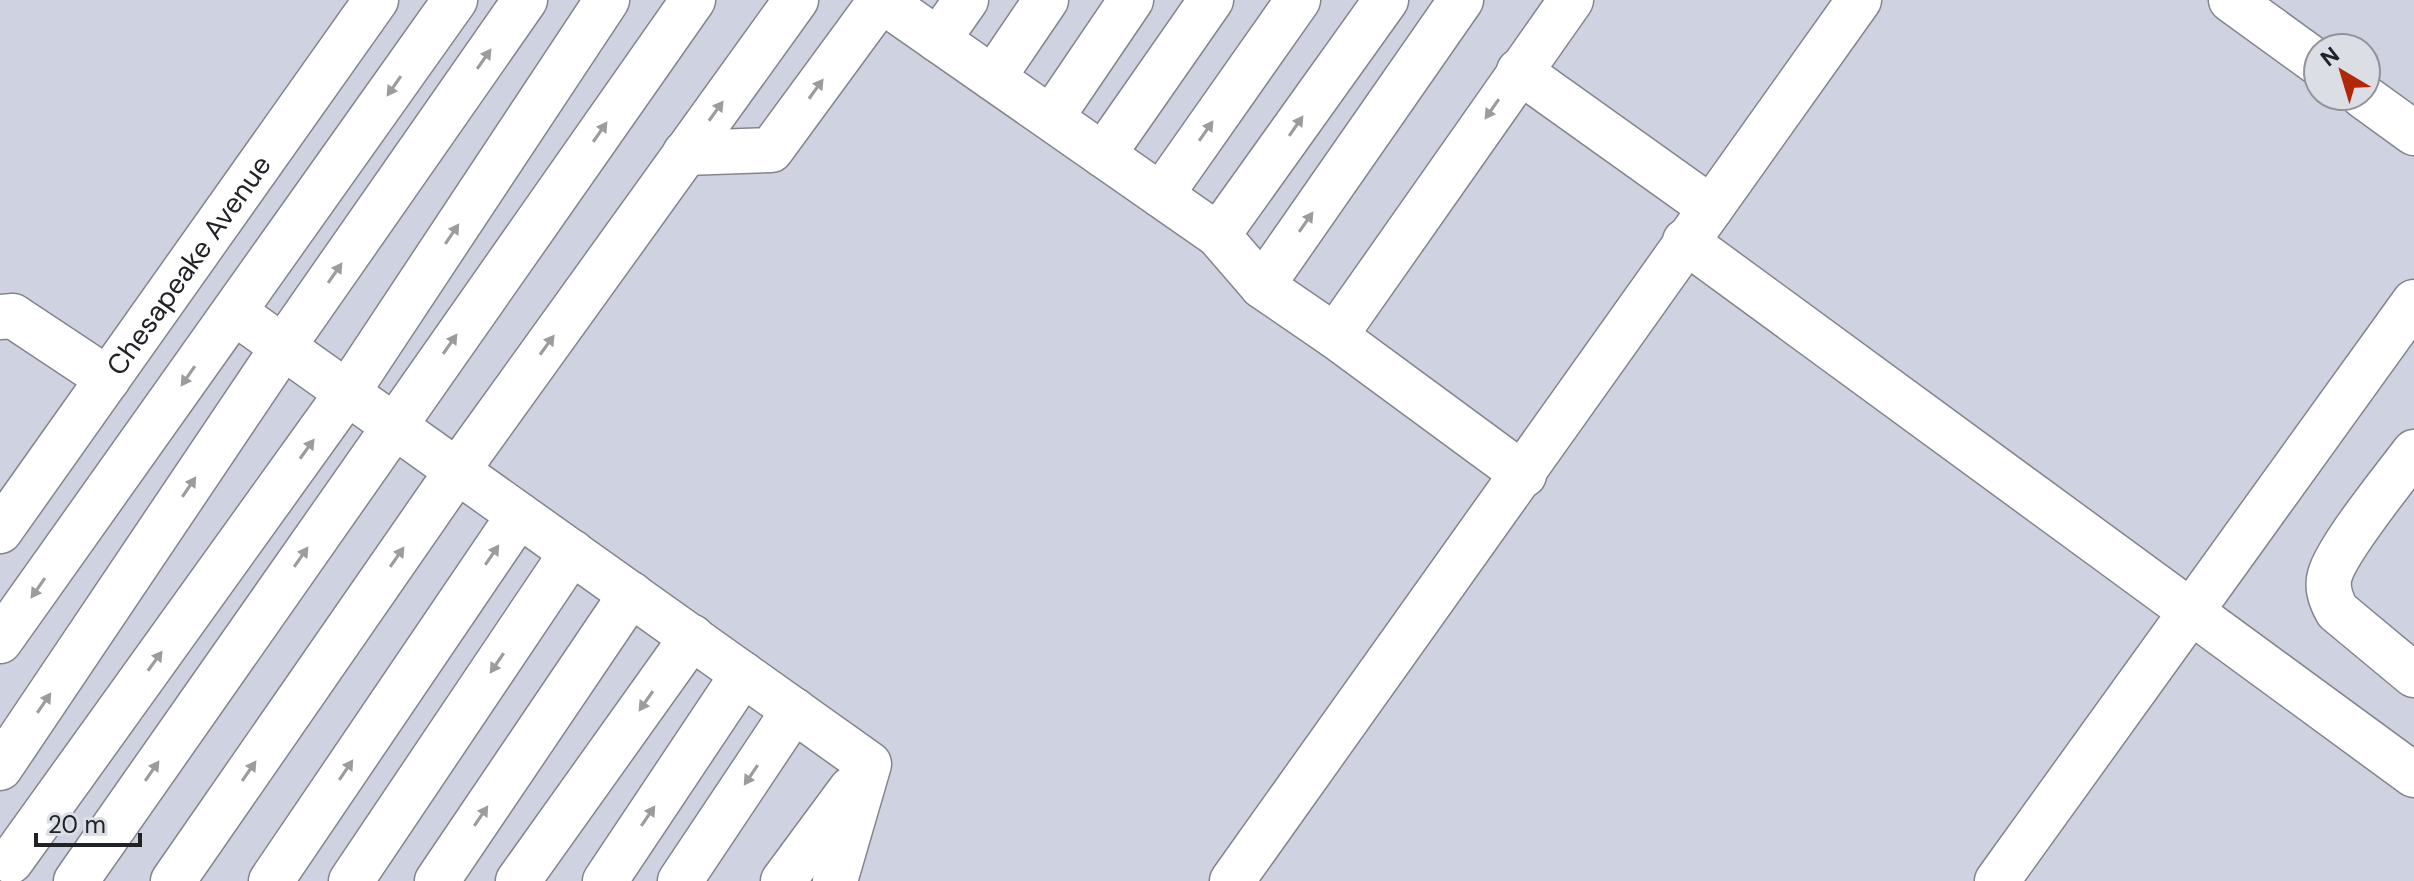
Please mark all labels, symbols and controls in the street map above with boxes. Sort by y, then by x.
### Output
north arrow [2302,32,2382,112]
text: N [2315,40,2345,73]
one-way arrow [476,49,491,70]
one-way arrow [387,76,402,97]
one-way arrow [808,78,824,100]
one-way arrow [1485,98,1500,119]
one-way arrow [708,100,724,122]
one-way arrow [1288,116,1303,137]
one-way arrow [592,121,607,142]
one-way arrow [1198,121,1213,142]
street label: Chesapeake Avenue [98,148,280,383]
one-way arrow [1298,212,1313,233]
one-way arrow [445,224,460,245]
one-way arrow [327,262,342,283]
one-way arrow [442,334,457,355]
one-way arrow [539,334,555,355]
one-way arrow [181,366,197,386]
one-way arrow [298,439,314,460]
one-way arrow [181,477,196,498]
one-way arrow [484,544,499,566]
one-way arrow [389,546,404,567]
one-way arrow [293,547,308,568]
one-way arrow [31,577,46,598]
one-way arrow [147,650,162,671]
one-way arrow [490,653,505,674]
one-way arrow [639,690,654,711]
one-way arrow [36,692,50,714]
one-way arrow [144,760,159,781]
one-way arrow [241,760,256,781]
one-way arrow [338,760,353,781]
one-way arrow [744,764,759,786]
scale bar [36,797,140,847]
one-way arrow [641,805,655,827]
one-way arrow [473,806,488,827]
text: 20 m [48,809,106,840]

